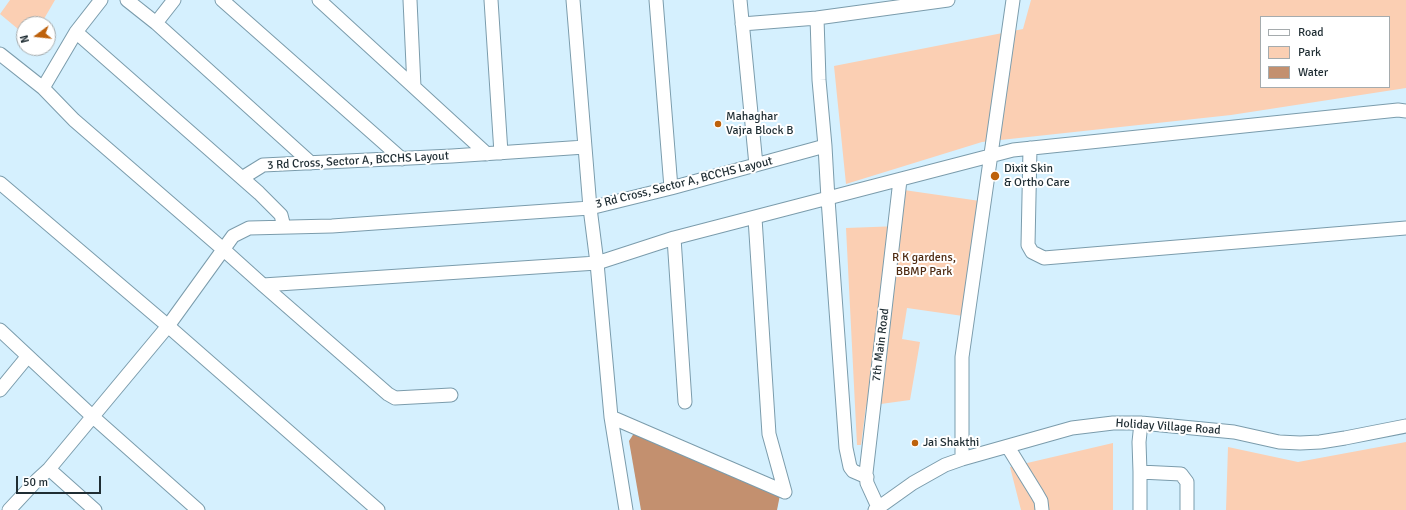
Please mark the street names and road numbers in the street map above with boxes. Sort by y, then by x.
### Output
street label: 3 Rd Cross, Sector A, BCCHS Layout [267,149,449,173]
street label: 3 Rd Cross, Sector A, BCCHS Layout [594,154,774,212]
street label: 7th Main Road [869,308,893,382]
street label: Holiday Village Road [1115,416,1221,438]

